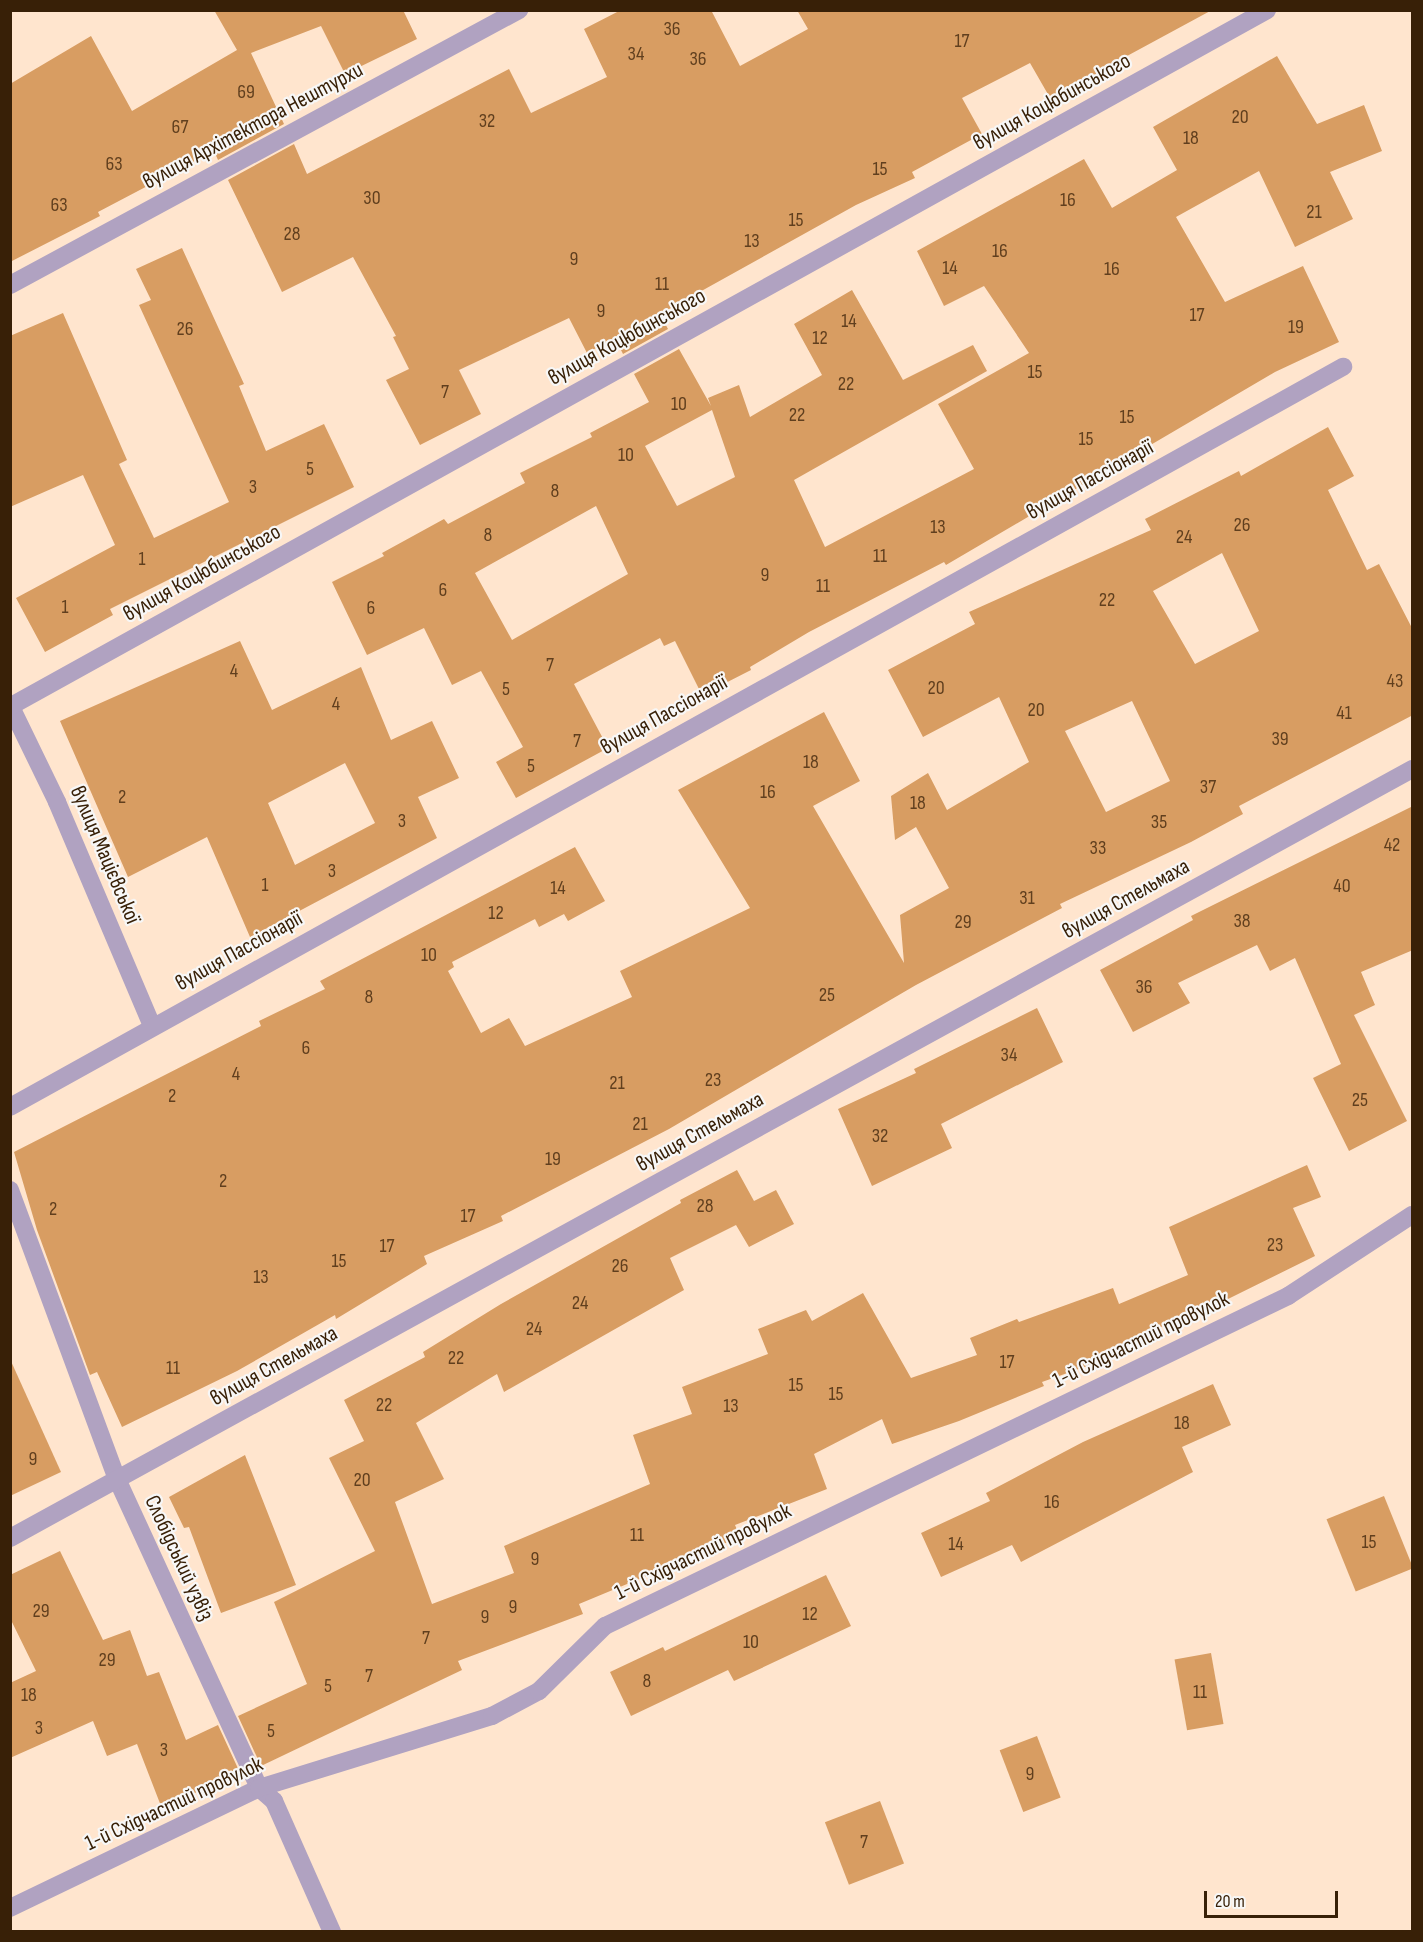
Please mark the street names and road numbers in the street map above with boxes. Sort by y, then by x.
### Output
street label: вулиця Коцюбинського [969,48,1135,156]
street label: вулиця Архітектора Нештурхи [138,57,368,195]
street label: вулиця Коцюбинського [544,283,710,391]
street label: вулиця Пассіонарії [1022,434,1158,526]
street label: вулиця Коцюбинського [119,519,285,627]
street label: вулиця Пассіонарії [596,669,732,761]
street label: вулиця Мацієвської [64,782,146,928]
street label: вулиця Стельмаха [1058,853,1194,945]
street label: вулиця Пассіонарії [171,905,307,997]
street label: вулиця Стельмаха [632,1086,768,1178]
street label: 1-й Східчастий провулок [1048,1286,1234,1394]
street label: вулиця Стельмаха [206,1320,342,1412]
street label: Слобідський узвіз [138,1491,220,1625]
street label: 1-й Східчастий провулок [610,1498,796,1606]
street label: 1-й Східчастий провулок [81,1751,267,1857]

